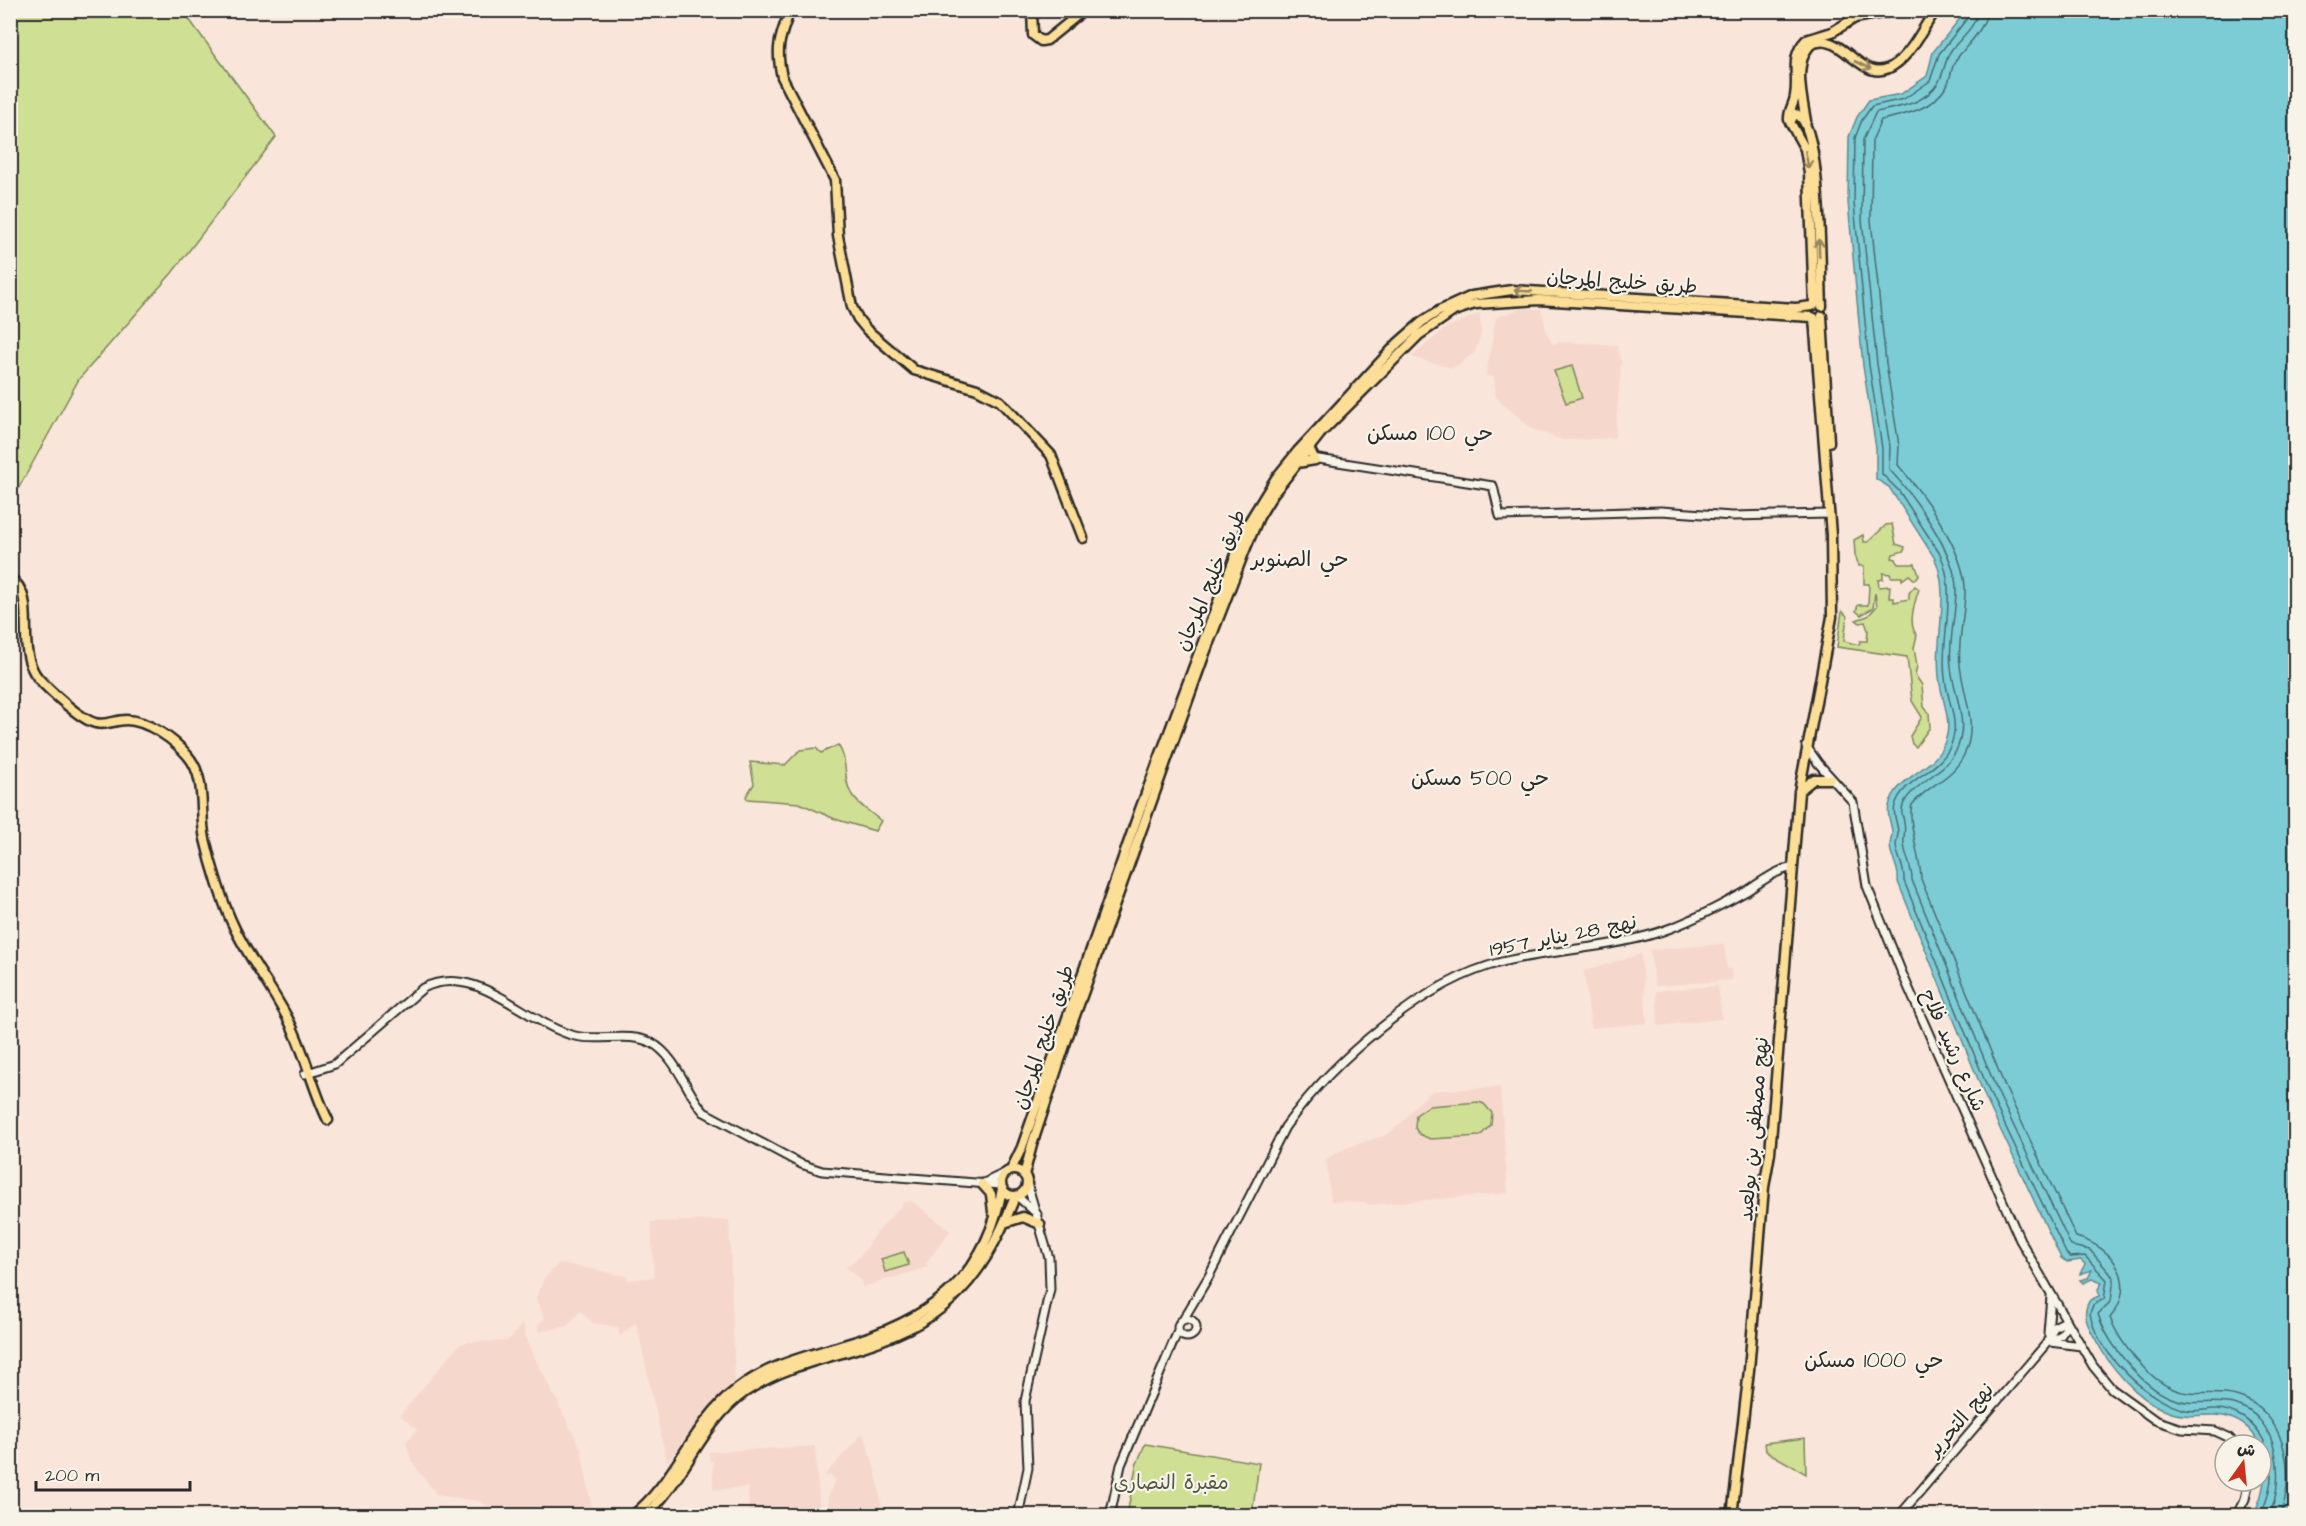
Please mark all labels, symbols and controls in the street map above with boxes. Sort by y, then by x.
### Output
one-way arrow [1853,60,1871,71]
one-way arrow [1802,150,1813,170]
one-way arrow [1814,238,1825,258]
street label: طريق خليج المرجان [1545,263,1698,301]
one-way arrow [1513,285,1533,296]
district label: حي 100 مسكن [1367,419,1493,452]
street label: طريق خليج المرجان [1168,505,1253,656]
district label: حي الصنوبر [1249,545,1349,578]
district label: حي 500 مسكن [1411,764,1549,797]
street label: نهج 28 يناير 1957 [1487,908,1639,964]
street label: طريق خليج المرجان [1006,961,1082,1113]
street label: شارع رشيد فلاح [1914,985,1993,1116]
street label: نهج مصطفى بن بولعيد [1732,1036,1776,1222]
district label: حي 1000 مسكن [1804,1346,1944,1379]
street label: نهج التحرير [1919,1377,2001,1464]
north arrow [2213,1433,2273,1493]
text: ش [2235,1437,2258,1462]
scale bar [36,1454,190,1492]
text: 200 m [45,1463,99,1488]
park label: مقبرة النصارى [1113,1469,1229,1497]

